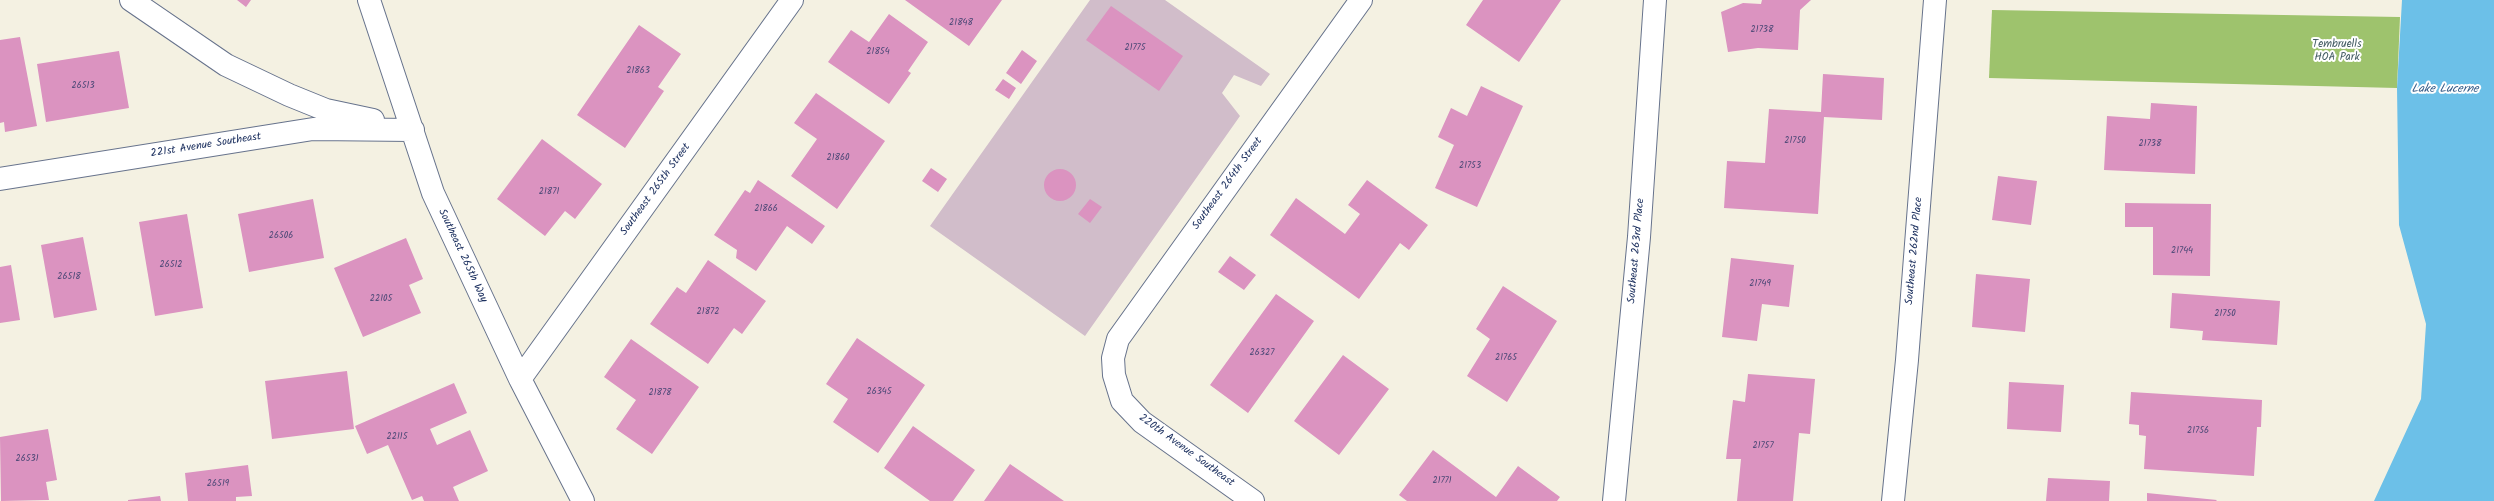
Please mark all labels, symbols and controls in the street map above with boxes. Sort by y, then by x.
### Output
house number: 21848 [949,18,973,28]
house number: 21738 [1751,25,1773,35]
park label: Tembruells HOA Park [2312,38,2362,64]
house number: 21775 [1124,43,1146,53]
house number: 21854 [866,47,890,57]
house number: 21863 [626,66,650,76]
house number: 26513 [71,81,95,91]
water label: Lake Lucerne [2412,83,2478,97]
street label: 221st Avenue Southeast [150,131,262,161]
street label: Southeast 264th Street [1190,135,1266,233]
house number: 21750 [1784,136,1806,146]
house number: 21738 [2139,139,2161,149]
street label: Southeast 265th Street [618,141,694,239]
house number: 21860 [827,153,849,163]
house number: 21753 [1459,161,1481,171]
house number: 21871 [539,187,559,197]
street label: Southeast 262nd Place [1904,197,1926,305]
street label: Southeast 263rd Place [1626,198,1648,304]
house number: 21866 [754,204,778,214]
street label: Southeast 265th Way [435,207,489,305]
house number: 26506 [269,231,293,241]
house number: 21744 [2171,246,2193,256]
house number: 26512 [159,260,183,270]
house number: 26518 [57,272,81,282]
house number: 21749 [1749,279,1771,289]
house number: 22105 [370,294,392,304]
house number: 21872 [697,307,719,317]
house number: 21750 [2214,309,2236,319]
house number: 26327 [1250,348,1274,358]
house number: 21765 [1495,353,1517,363]
house number: 26345 [866,387,892,397]
house number: 21878 [648,388,672,398]
street label: 220th Avenue Southeast [1136,412,1236,490]
house number: 21756 [2187,426,2209,436]
house number: 22115 [387,432,407,442]
house number: 21757 [1752,441,1774,451]
house number: 26531 [15,454,39,464]
house number: 21771 [1432,476,1452,486]
house number: 26519 [207,479,229,489]

